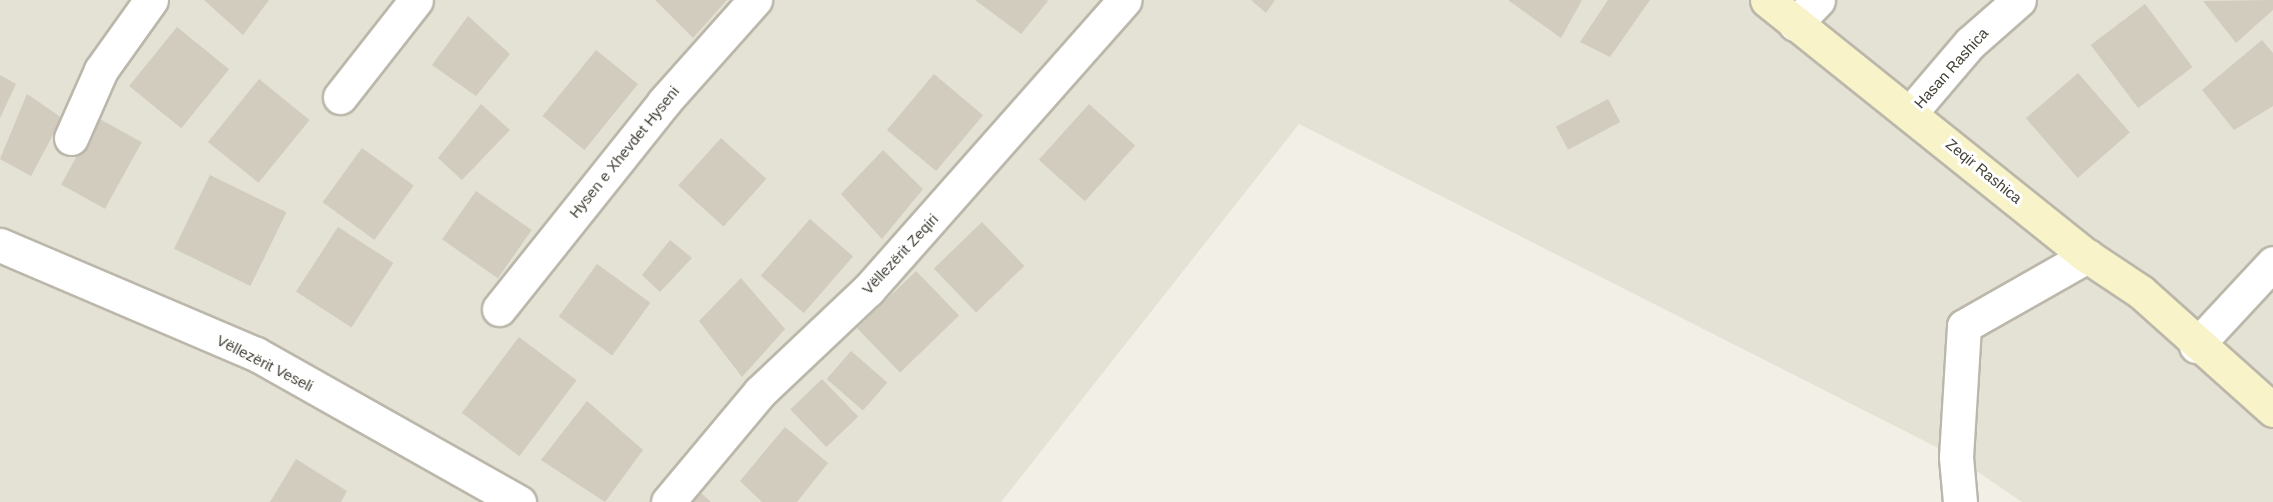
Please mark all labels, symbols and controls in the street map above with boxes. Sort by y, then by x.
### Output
street label: Hasan Rashica [1910,24,1992,112]
street label: Hysen e Xhevdet Hyseni [565,83,683,221]
street label: Zeqir Rashica [1942,135,2026,207]
street label: Vëllezërit Zeqiri [858,210,942,298]
street label: Vëllezërit Veseli [214,331,316,395]

